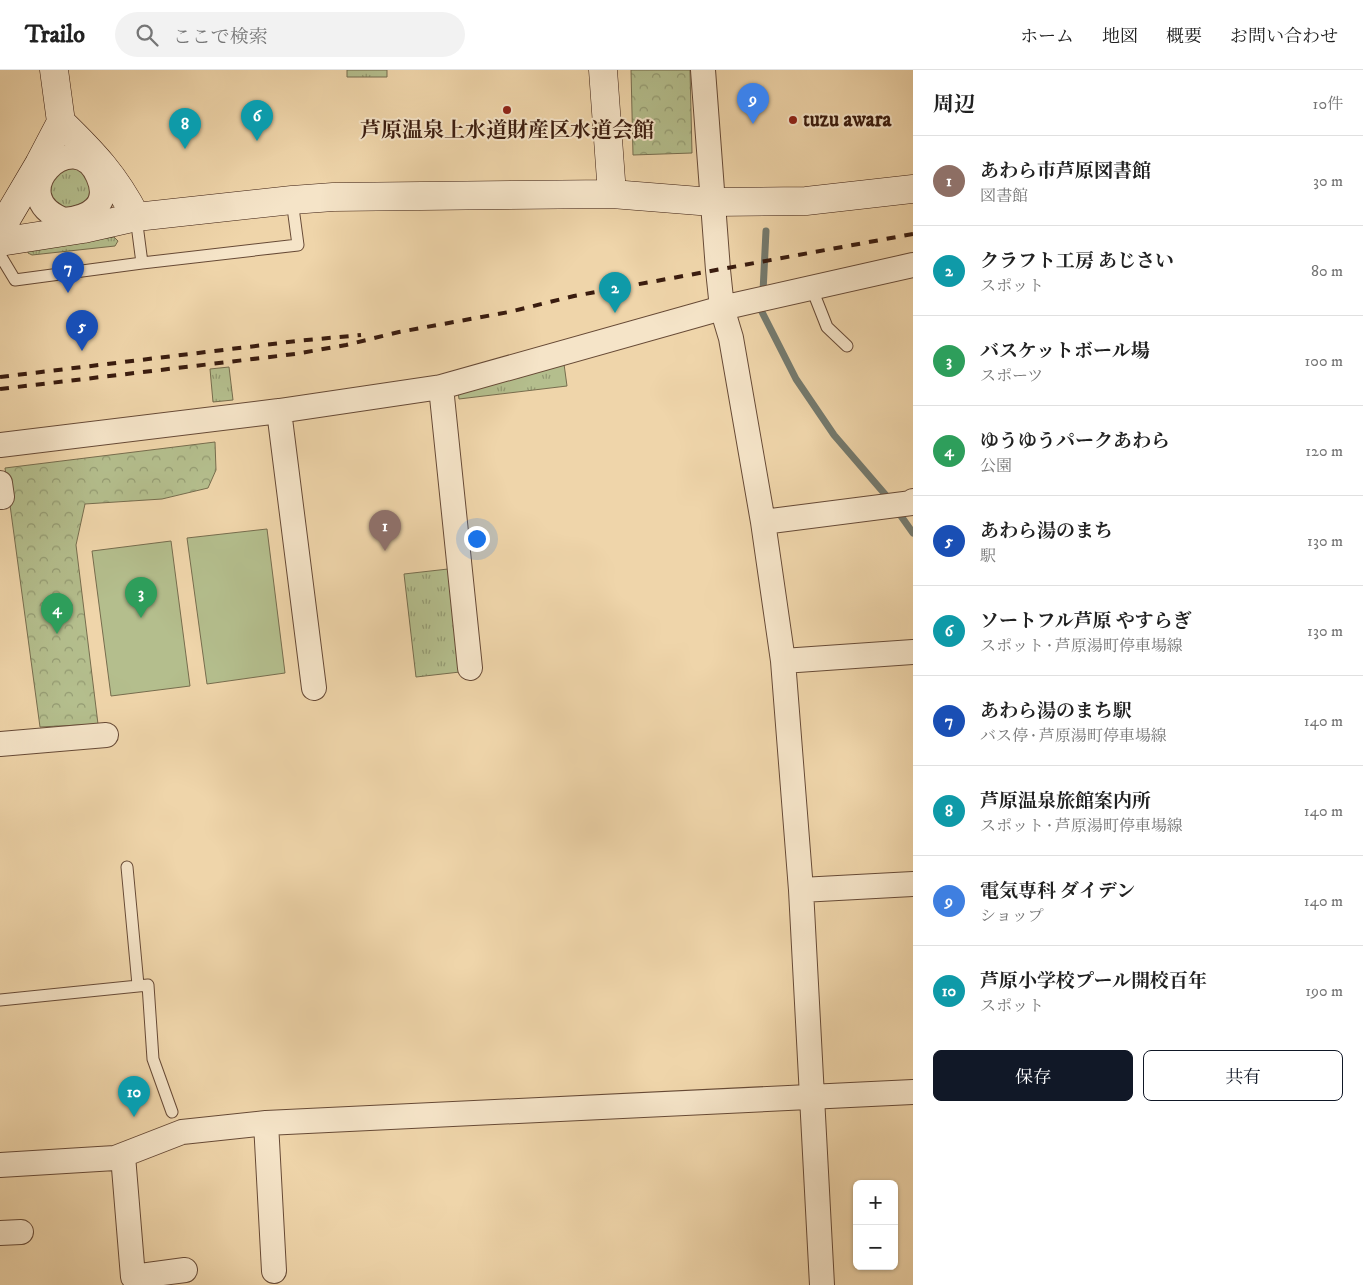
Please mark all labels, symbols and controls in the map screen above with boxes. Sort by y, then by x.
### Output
search box [115,12,465,57]
text: Trailo [25,20,85,50]
icon: search [133,21,161,49]
text: ここで検索 [173,26,268,49]
text: ホーム [1020,26,1074,48]
text: 地図 [1102,26,1138,48]
text: 概要 [1166,26,1202,48]
text: お問い合わせ [1230,26,1338,48]
pin: 9 [737,83,769,124]
text: 周辺 [933,92,975,118]
text: 10件 [1313,94,1343,114]
pin: 6 [241,100,273,141]
marker: 芦原温泉上水道財産区水道会館 [501,104,513,116]
place label: tuzu awara [803,107,893,133]
pin: 8 [169,108,201,149]
marker: tuzu awara [787,114,799,126]
place label: 芦原温泉上水道財産区水道会館 [360,118,654,144]
text: あわら市芦原図書館 [980,160,1151,183]
text: 1 [946,171,952,191]
text: 30 m [1313,171,1343,191]
text: 図書館 [980,186,1028,206]
text: クラフト工房 あじさい [980,250,1174,273]
pin: 7 [52,252,84,293]
text: 2 [945,261,953,281]
text: 80 m [1311,261,1343,281]
pin: 2 [599,272,631,313]
text: スポット [980,276,1044,296]
pin: 5 [66,310,98,351]
text: バスケットボール場 [980,340,1150,363]
text: 3 [946,351,952,371]
text: 100 m [1305,351,1343,371]
text: スポーツ [980,366,1043,386]
text: ゆうゆうパークあわら [980,430,1170,453]
text: 4 [944,441,954,461]
text: 120 m [1305,441,1343,461]
text: 公園 [980,456,1012,476]
pin: 1 [369,510,401,551]
text: あわら湯のまち [980,520,1113,543]
your location [464,526,490,552]
text: 5 [945,531,953,551]
text: 130 m [1307,531,1343,551]
text: 駅 [980,546,996,566]
pin: 3 [125,577,157,618]
pin: 4 [41,593,73,634]
text: ソートフル芦原 やすらぎ [980,610,1192,633]
text: 6 [945,621,953,641]
text: 130 m [1307,621,1343,641]
text: スポット · 芦原湯町停車場線 [980,636,1183,656]
text: あわら湯のまち駅 [980,700,1132,723]
text: 7 [945,711,953,731]
text: 140 m [1304,711,1343,731]
text: バス停 · 芦原湯町停車場線 [980,726,1167,746]
text: 芦原温泉旅館案内所 [980,790,1151,813]
text: 8 [945,801,953,821]
text: 140 m [1304,801,1343,821]
text: スポット · 芦原湯町停車場線 [980,816,1183,836]
text: 電気専科 ダイデン [980,880,1135,903]
text: 9 [945,891,953,911]
text: 140 m [1304,891,1343,911]
text: ショップ [980,906,1044,926]
text: 芦原小学校プール開校百年 [980,970,1207,993]
text: 10 [942,981,956,1001]
text: 190 m [1305,981,1343,1001]
text: スポット [980,996,1044,1016]
button: 保存 [933,1050,1133,1101]
button: 共有 [1143,1050,1343,1101]
pin: 10 [118,1076,150,1117]
map controls [853,1180,898,1270]
button: + [853,1180,898,1225]
button: − [853,1225,898,1270]

